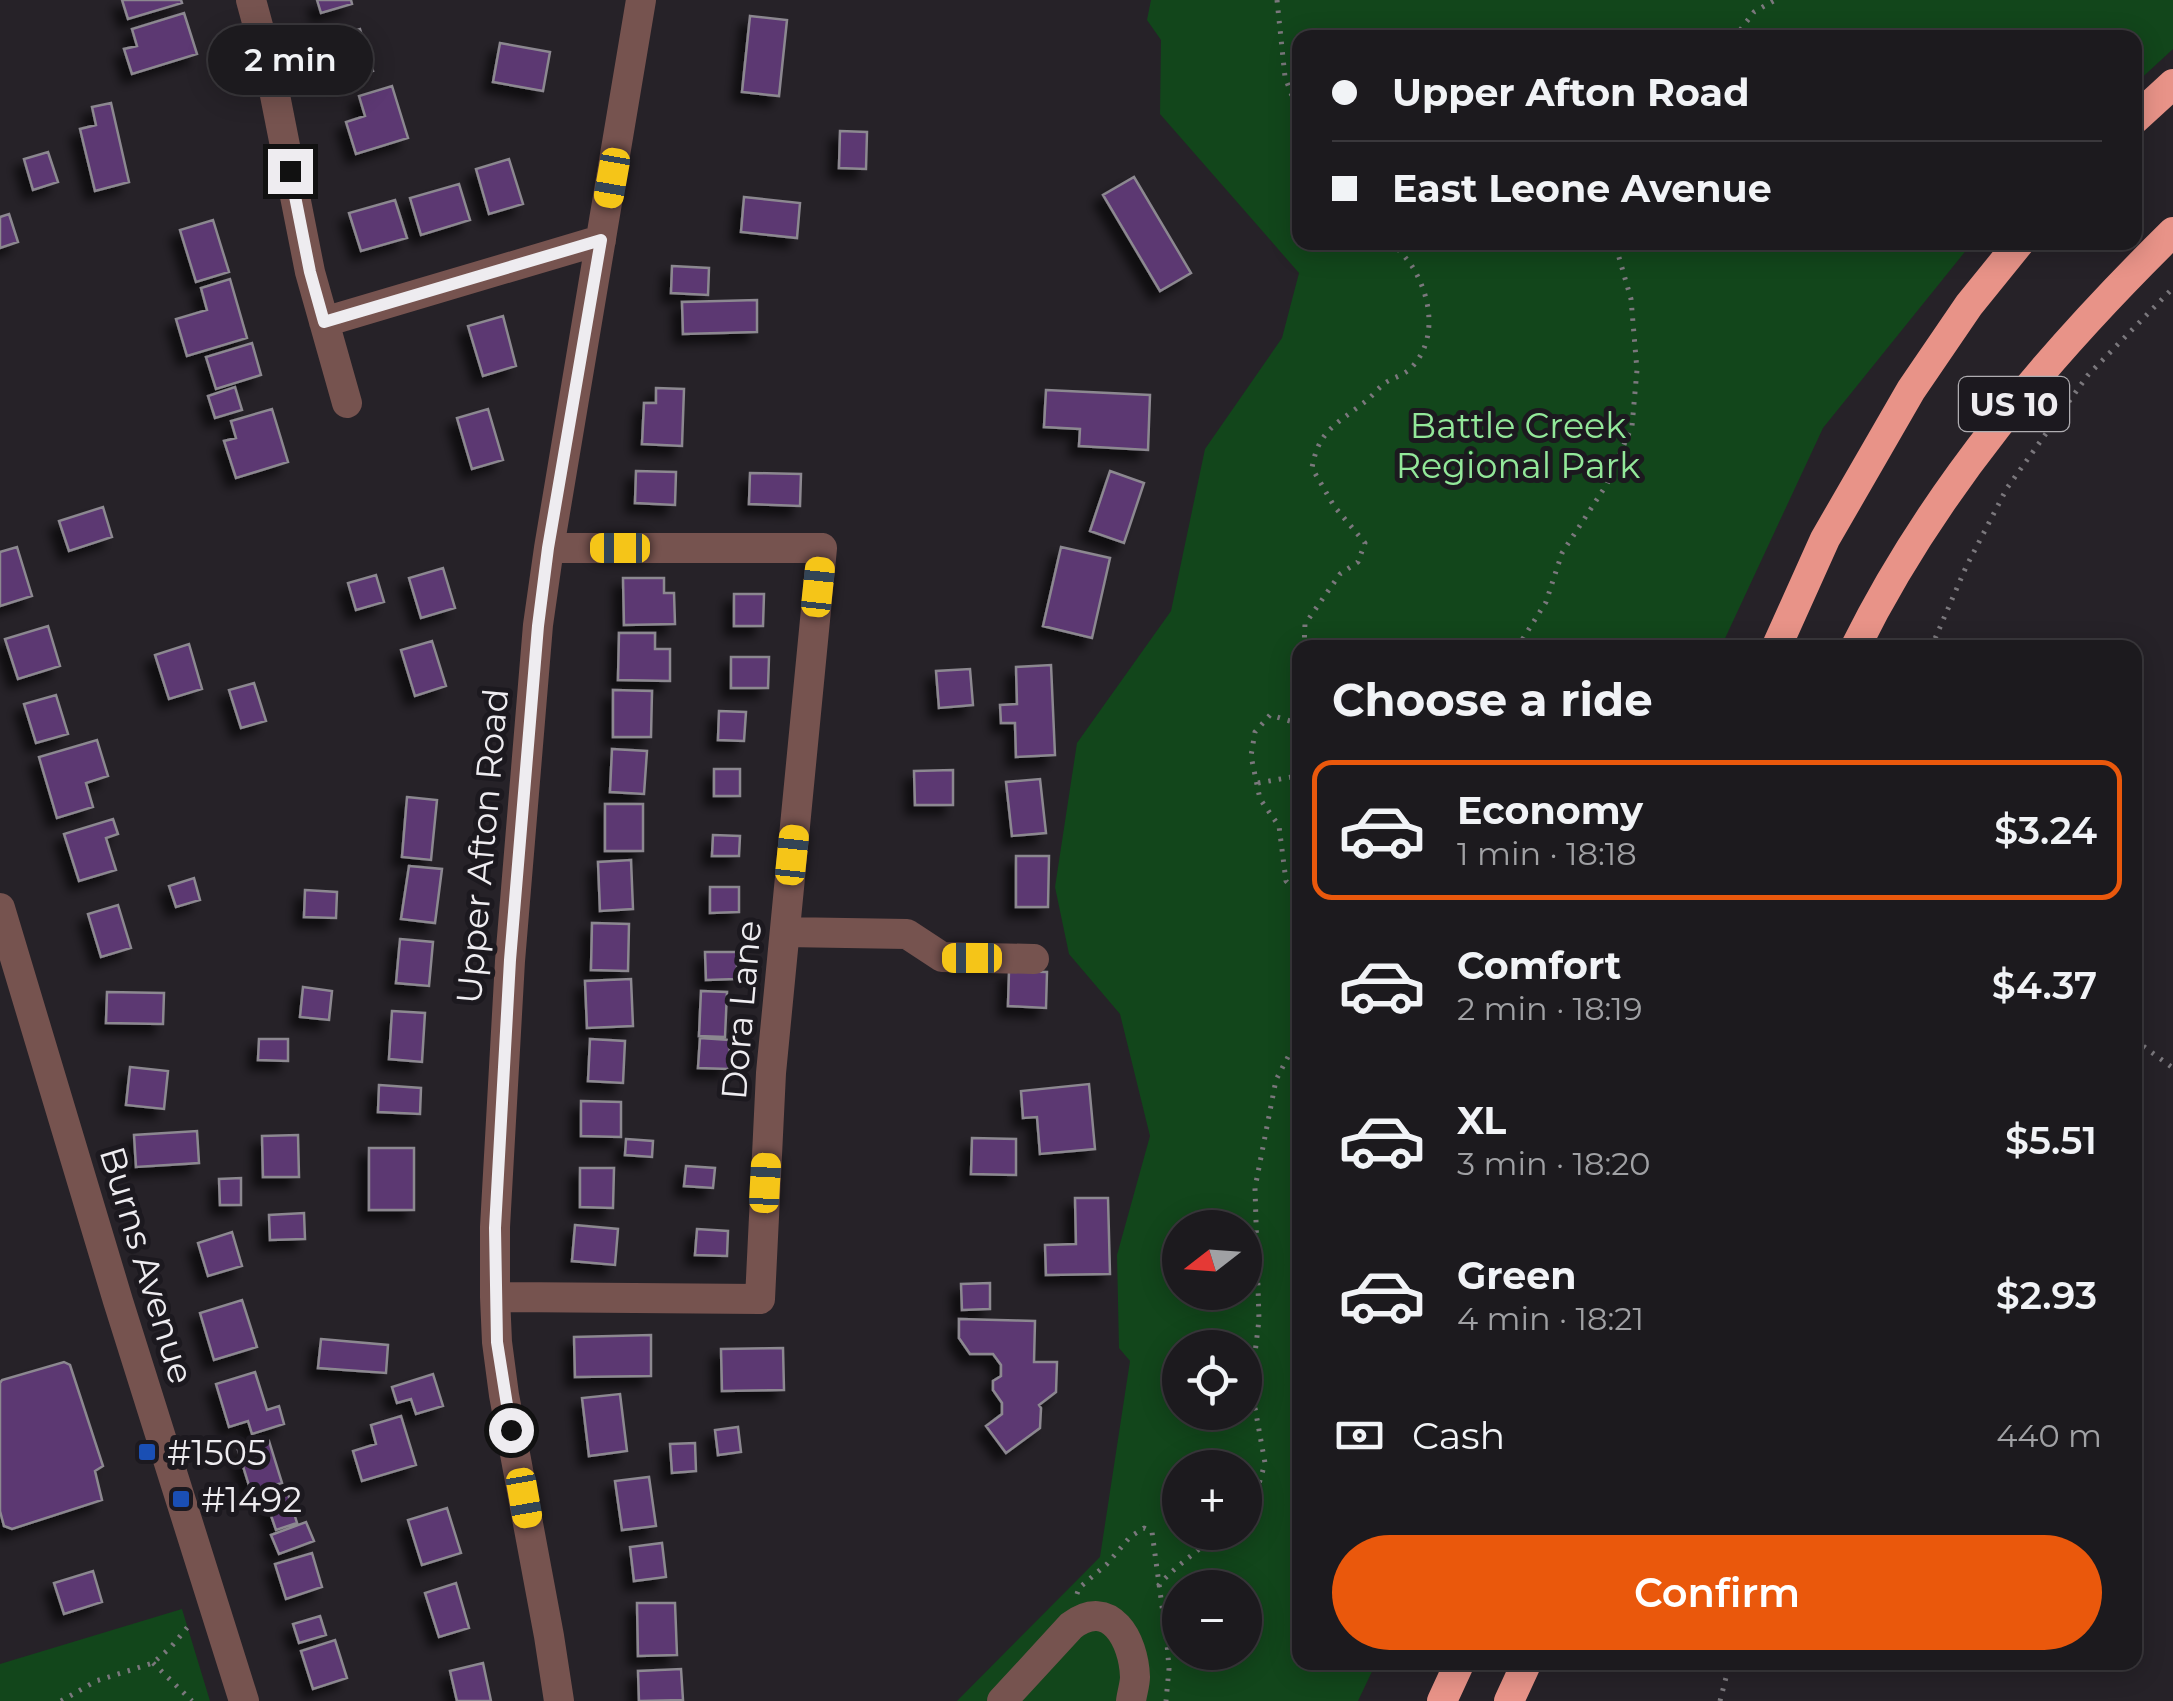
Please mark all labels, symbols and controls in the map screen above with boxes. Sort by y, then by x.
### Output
callout: 2 min [208,26,372,96]
text: 2 min [244,40,337,79]
text: Upper Afton Road [1392,69,1749,116]
car [592,146,632,210]
route end [268,149,313,194]
text: East Leone Avenue [1392,165,1772,212]
road number: US 10 [1959,377,2069,431]
park label: Battle Creek Regional Park [1396,404,1640,487]
car [590,533,650,563]
car [800,556,836,618]
text: Choose a ride [1332,672,1653,727]
street label: Upper Afton Road [447,687,517,1005]
icon: car [1337,785,1427,875]
text: Economy [1457,787,1643,834]
text: $3.24 [1994,807,2097,854]
car [774,824,810,886]
text: 1 min · 18:18 [1457,834,1637,873]
street label: Dora Lane [712,919,770,1101]
icon: car [1337,940,1427,1030]
text: Comfort [1457,942,1621,989]
car [942,943,1002,973]
text: $4.37 [1992,962,2097,1009]
text: 2 min · 18:19 [1457,989,1642,1028]
icon: car [1337,1095,1427,1185]
text: XL [1457,1097,1506,1144]
text: $5.51 [2005,1117,2097,1164]
street label: Burns Avenue [91,1141,203,1389]
text: 3 min · 18:20 [1457,1144,1651,1183]
car [748,1152,782,1214]
north arrow [1162,1210,1262,1310]
map controls [1162,1210,1262,1670]
icon: car [1337,1250,1427,1340]
text: Green [1457,1252,1577,1299]
text: $2.93 [1996,1272,2097,1319]
text: 4 min · 18:21 [1457,1299,1644,1338]
button: locate [1162,1330,1262,1430]
route start [489,1408,534,1453]
icon: cash [1332,1408,1387,1463]
text: Cash [1412,1412,1505,1459]
text: 440 m [1996,1416,2102,1455]
place label: #1505 [167,1431,267,1474]
marker: #1505 [136,1441,158,1463]
button: + [1162,1450,1262,1550]
car [504,1466,544,1530]
place label: #1492 [201,1478,302,1521]
marker: #1492 [170,1488,192,1510]
button: Confirm [1332,1535,2102,1650]
button: − [1162,1570,1262,1670]

